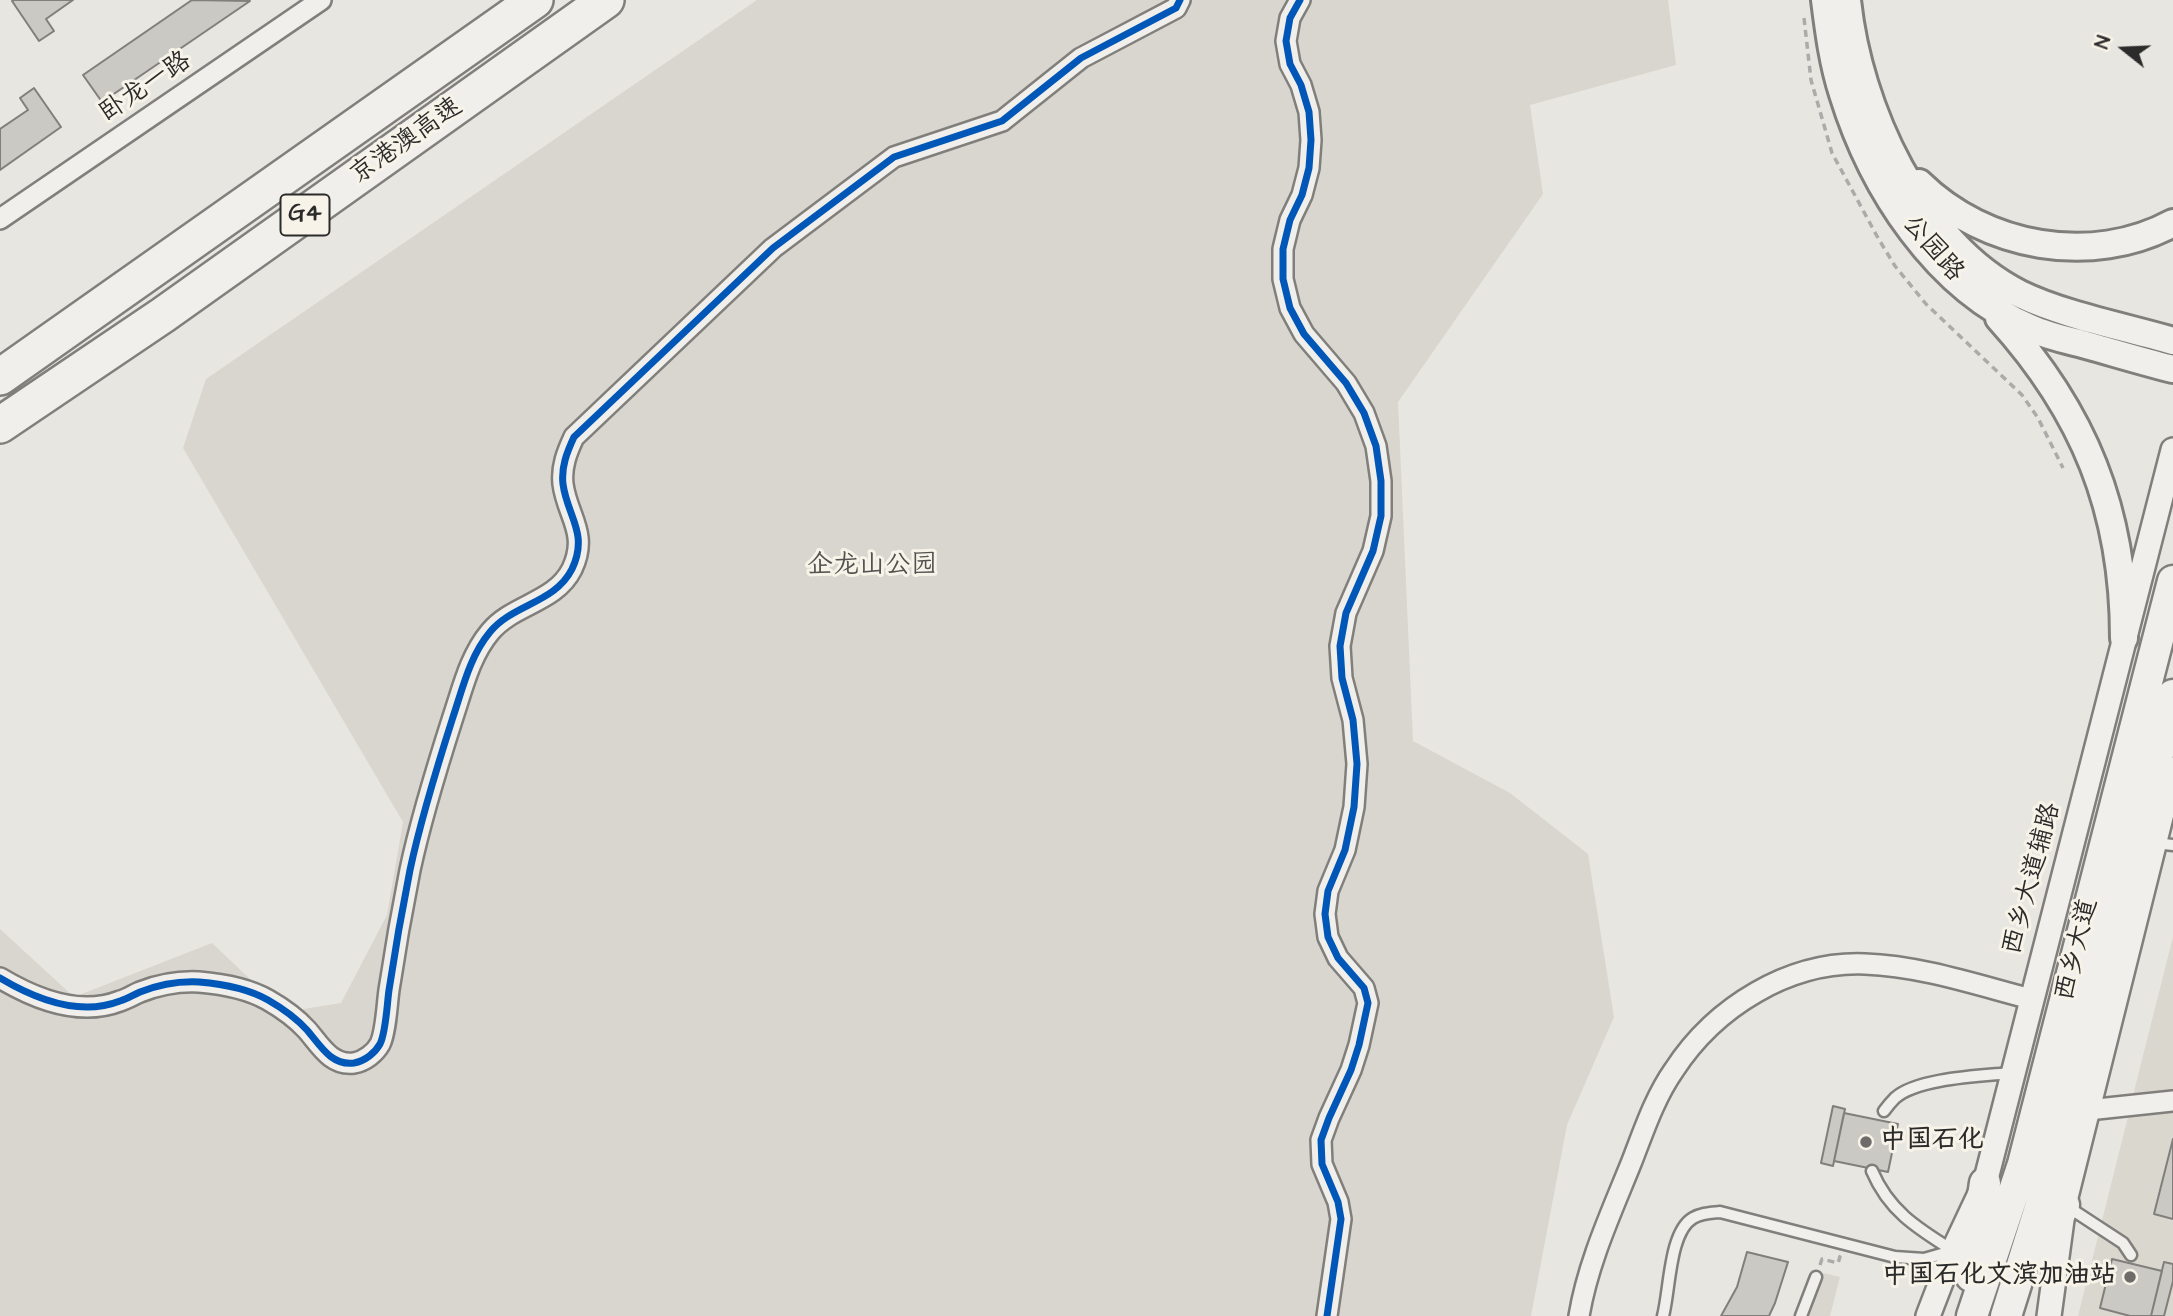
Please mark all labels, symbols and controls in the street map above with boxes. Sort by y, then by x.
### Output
north arrow [2089,14,2159,84]
text: N [2089,33,2118,52]
street label: 卧龙一路 [94,46,198,130]
street label: 京港澳高速 [345,92,469,192]
road number: G4 [280,195,330,236]
street label: 公园路 [1895,209,1969,289]
park label: 企龙山公园 [807,551,937,583]
street label: 西乡大道辅路 [1998,800,2068,958]
street label: 西乡大道 [2050,896,2106,1004]
place label: 中国石化 [1880,1126,1984,1158]
marker: 中国石化 [1858,1134,1874,1150]
place label: 中国石化文滨加油站 [1882,1261,2116,1293]
marker: 中国石化文滨加油站 [2122,1269,2138,1285]

